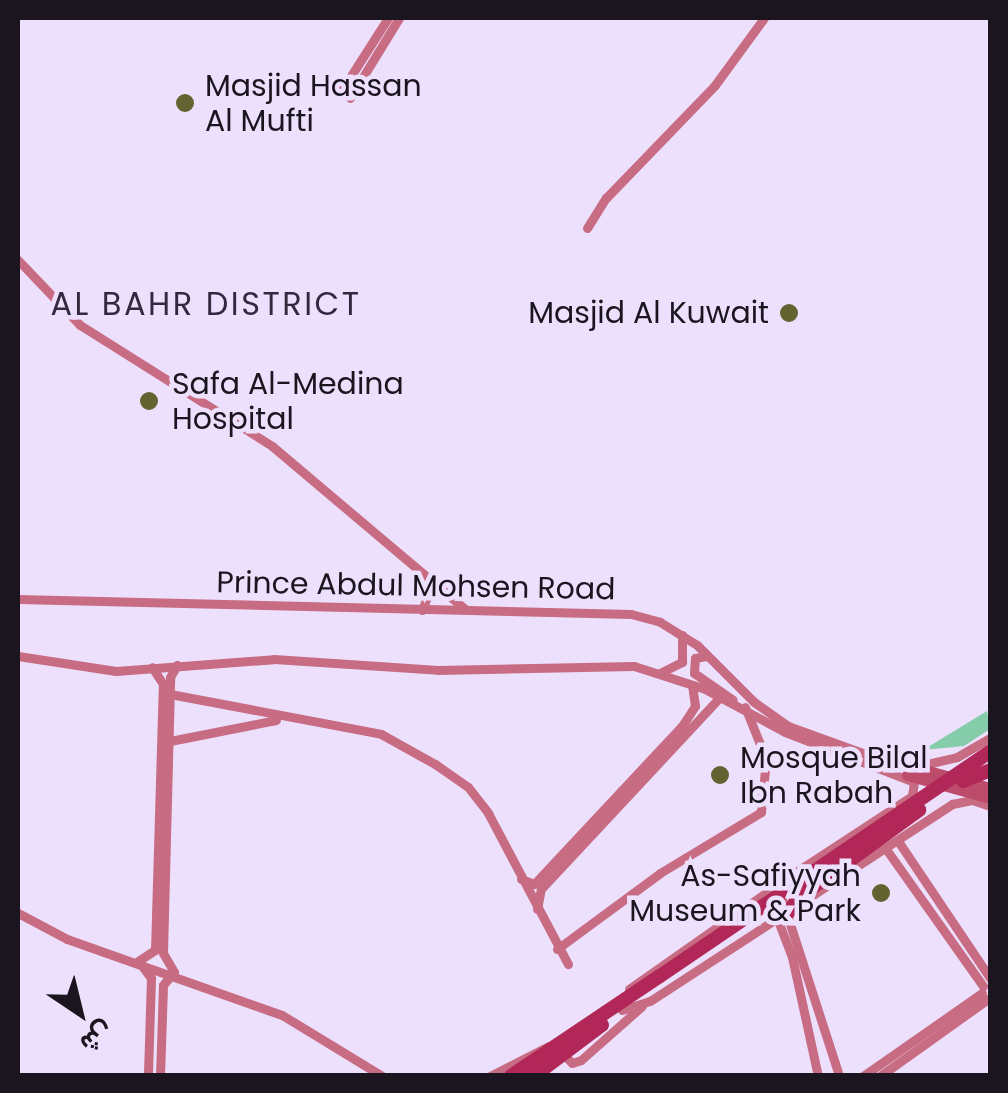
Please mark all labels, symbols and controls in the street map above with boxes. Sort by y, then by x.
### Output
place label: Masjid Hassan Al Mufti [205,68,422,138]
marker: Masjid Hassan Al Mufti [174,92,196,114]
district label: AL BAHR DISTRICT [50,285,362,323]
place label: Masjid Al Kuwait [528,295,769,331]
marker: Masjid Al Kuwait [778,302,800,324]
place label: Safa Al-Medina Hospital [172,366,404,436]
marker: Safa Al-Medina Hospital [136,388,162,414]
street label: Prince Abdul Mohsen Road [216,565,616,607]
place label: Mosque Bilal Ibn Rabah [740,740,928,810]
marker: Mosque Bilal Ibn Rabah [709,764,731,786]
place label: As-Safiyyah Museum & Park [629,858,861,928]
marker: As-Safiyyah Museum & Park [870,882,892,904]
north arrow [30,963,130,1063]
text: ش [73,1012,122,1064]

